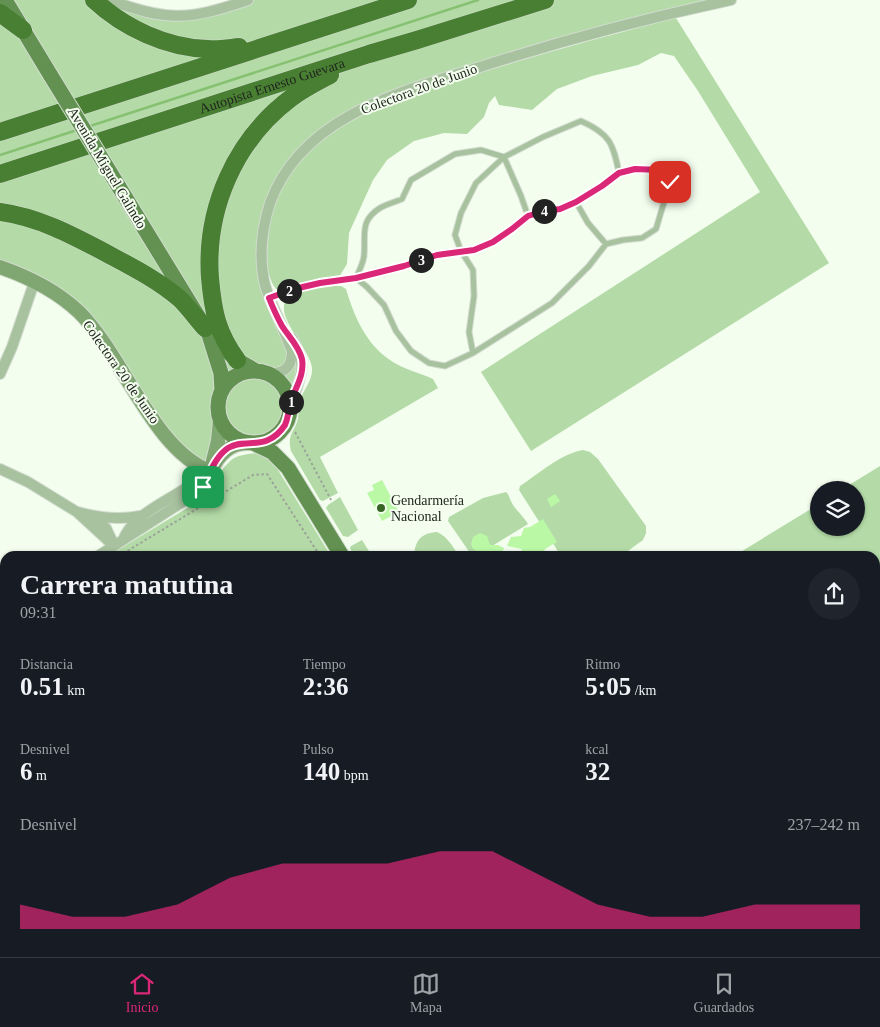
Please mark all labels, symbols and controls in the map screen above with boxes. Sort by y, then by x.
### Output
street label: Autopista Ernesto Guevara [198,55,347,116]
street label: Colectora 20 de Junio [359,61,479,117]
street label: Avenida Miguel Galindo [65,105,149,231]
pin [649,161,691,203]
icon: check [656,168,684,196]
pin: 4 [532,198,556,224]
text: 4 [541,204,548,219]
pin: 3 [408,248,434,272]
text: 3 [418,253,425,268]
pin: 2 [276,278,302,304]
text: 2 [286,284,293,299]
street label: Colectora 20 de Junio [80,318,162,426]
pin: 1 [278,390,304,414]
text: 1 [288,395,295,410]
pin [182,466,224,508]
icon: arrive [189,473,217,501]
map controls [810,481,865,536]
button: layers [810,481,865,536]
place label: Gendarmería Nacional [391,493,465,524]
marker: Gendarmería Nacional [375,502,387,514]
button: share [808,568,860,620]
text: Carrera matutina [20,569,233,600]
text: 09:31 [20,604,56,621]
text: Distancia [20,657,73,672]
text: Tiempo [303,657,346,672]
text: Ritmo [585,657,620,672]
text: 0.51 [20,673,64,700]
text: 2:36 [303,673,348,700]
text: 5:05 [585,673,631,700]
text: km [64,683,85,698]
text: /km [631,683,656,698]
text: Desnivel [20,742,70,757]
text: Pulso [303,742,334,757]
text: kcal [585,742,609,757]
text: 6 [20,758,33,785]
text: 140 [303,758,340,785]
text: 32 [585,758,610,785]
text: m [33,768,47,783]
text: bpm [340,768,369,783]
text: Desnivel [20,816,77,833]
text: 237–242 m [788,816,860,833]
tab: Inicio [126,970,158,1016]
tab: Mapa [410,970,442,1016]
tab: Guardados [694,970,754,1016]

